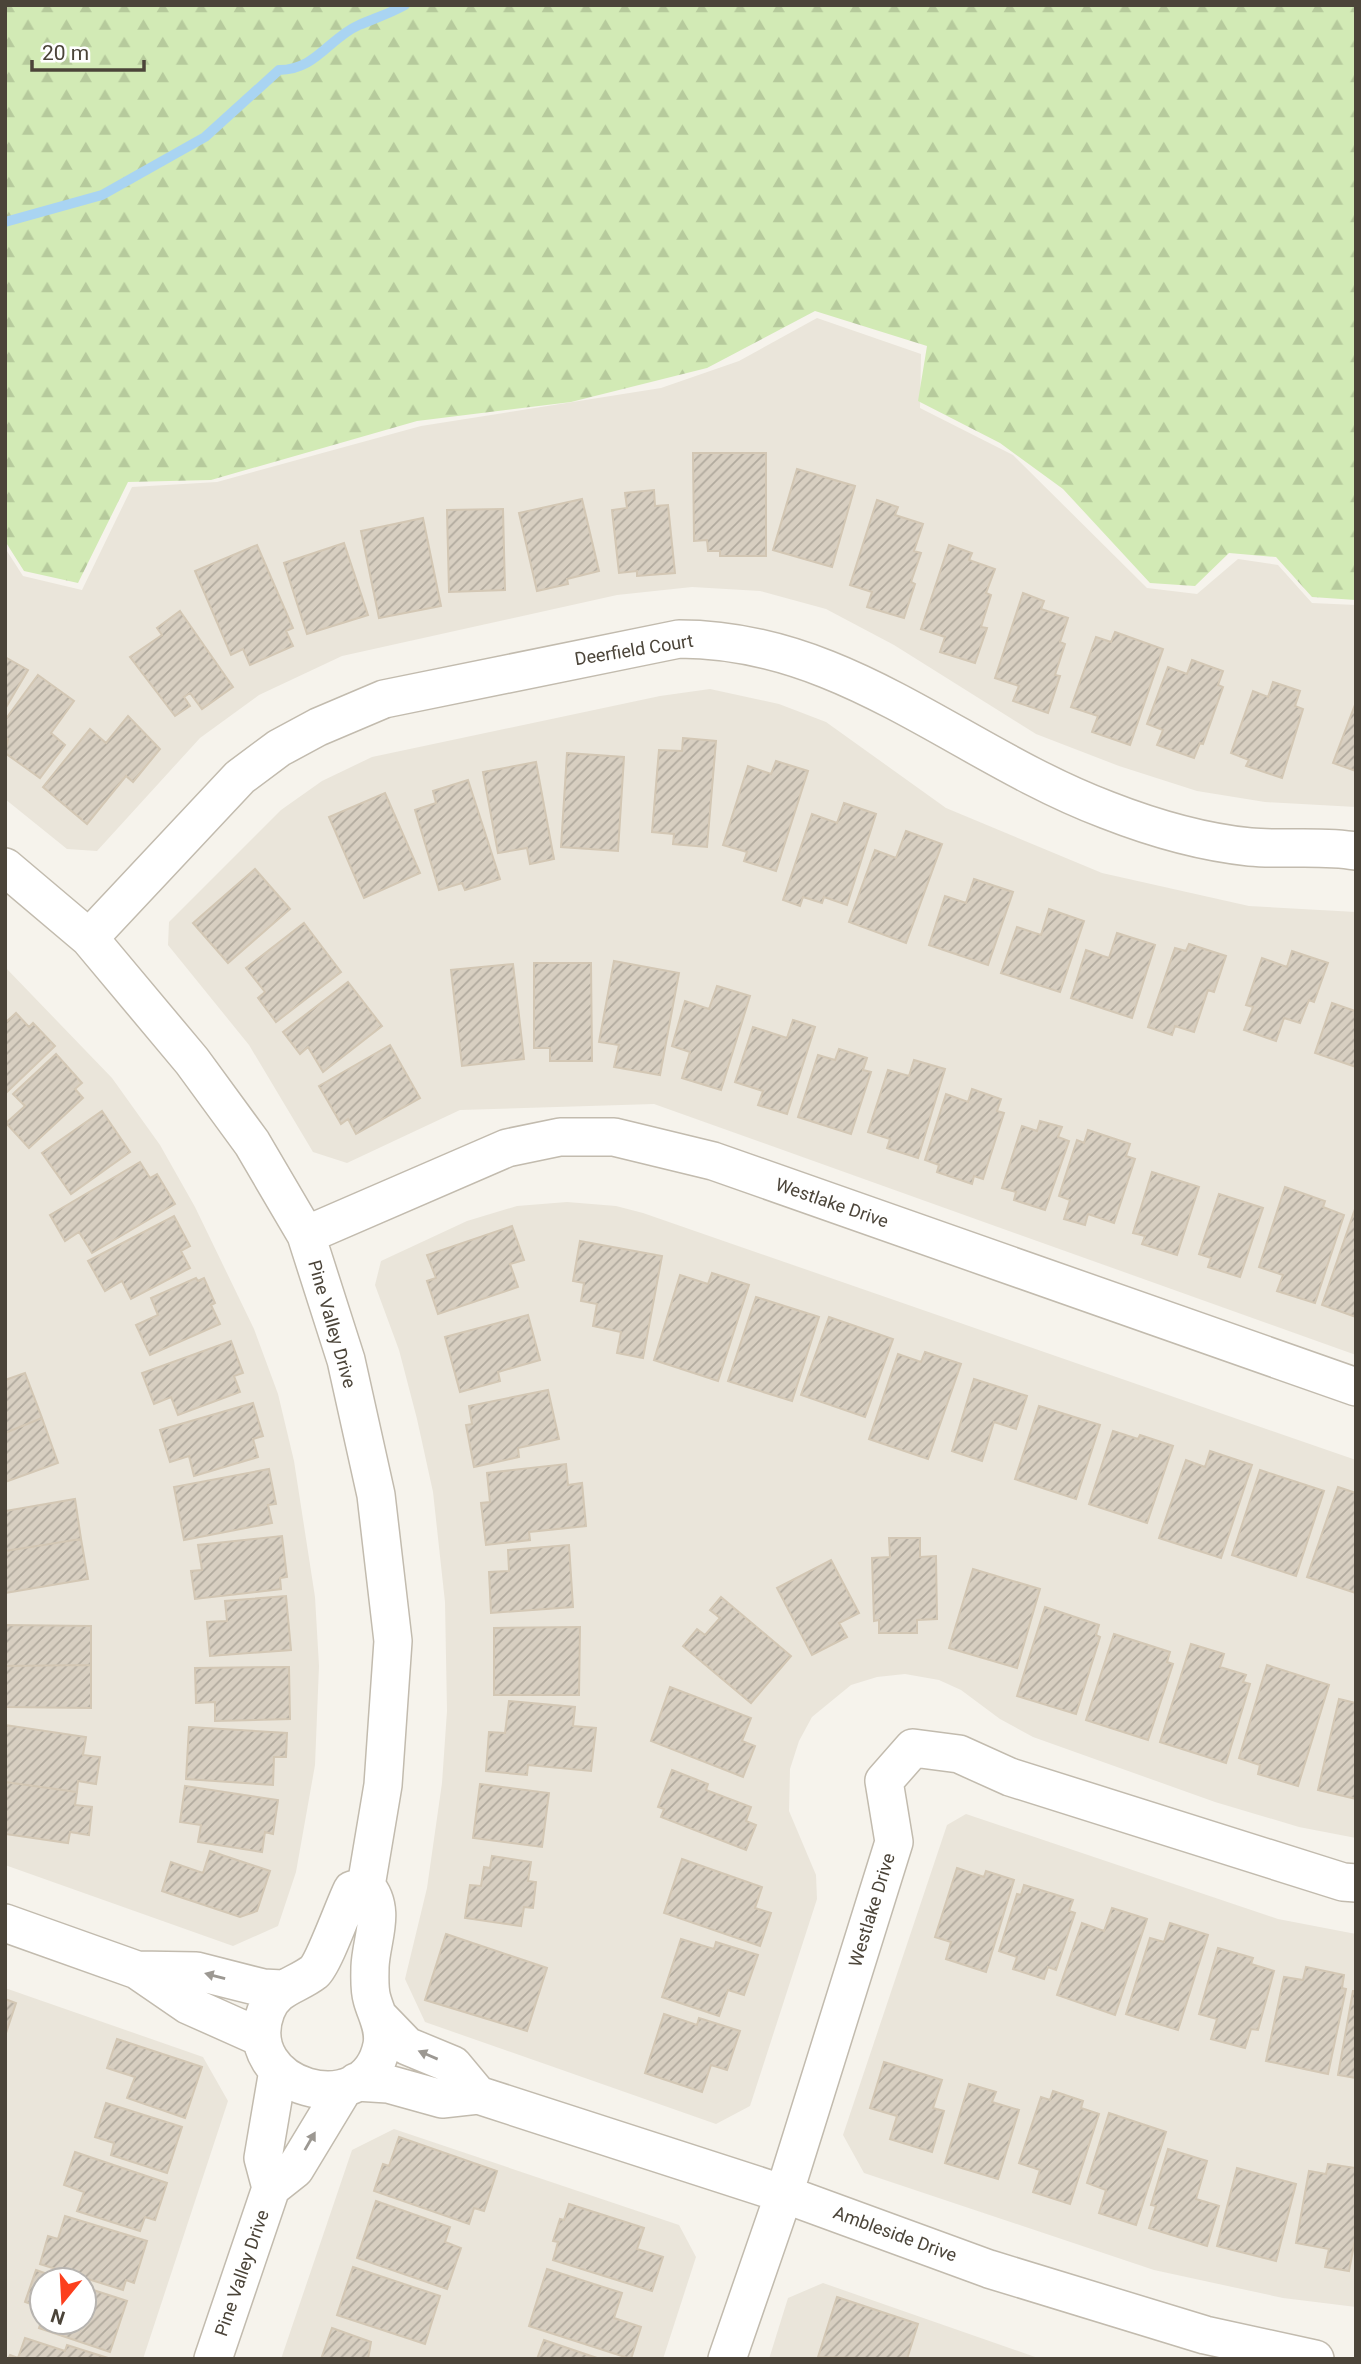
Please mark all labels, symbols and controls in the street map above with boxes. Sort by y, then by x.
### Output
scale bar [32,28,144,72]
text: 20 m [42,41,89,65]
street label: Deerfield Court [573,630,695,669]
street label: Westlake Drive [773,1173,891,1232]
street label: Pine Valley Drive [304,1257,361,1390]
street label: Westlake Drive [844,1850,899,1969]
one-way arrow [204,1970,226,1981]
one-way arrow [418,2049,439,2060]
one-way arrow [304,2131,317,2150]
street label: Ambleside Drive [831,2201,960,2266]
street label: Pine Valley Drive [210,2207,273,2339]
north arrow [28,2266,98,2336]
text: N [48,2304,68,2330]

